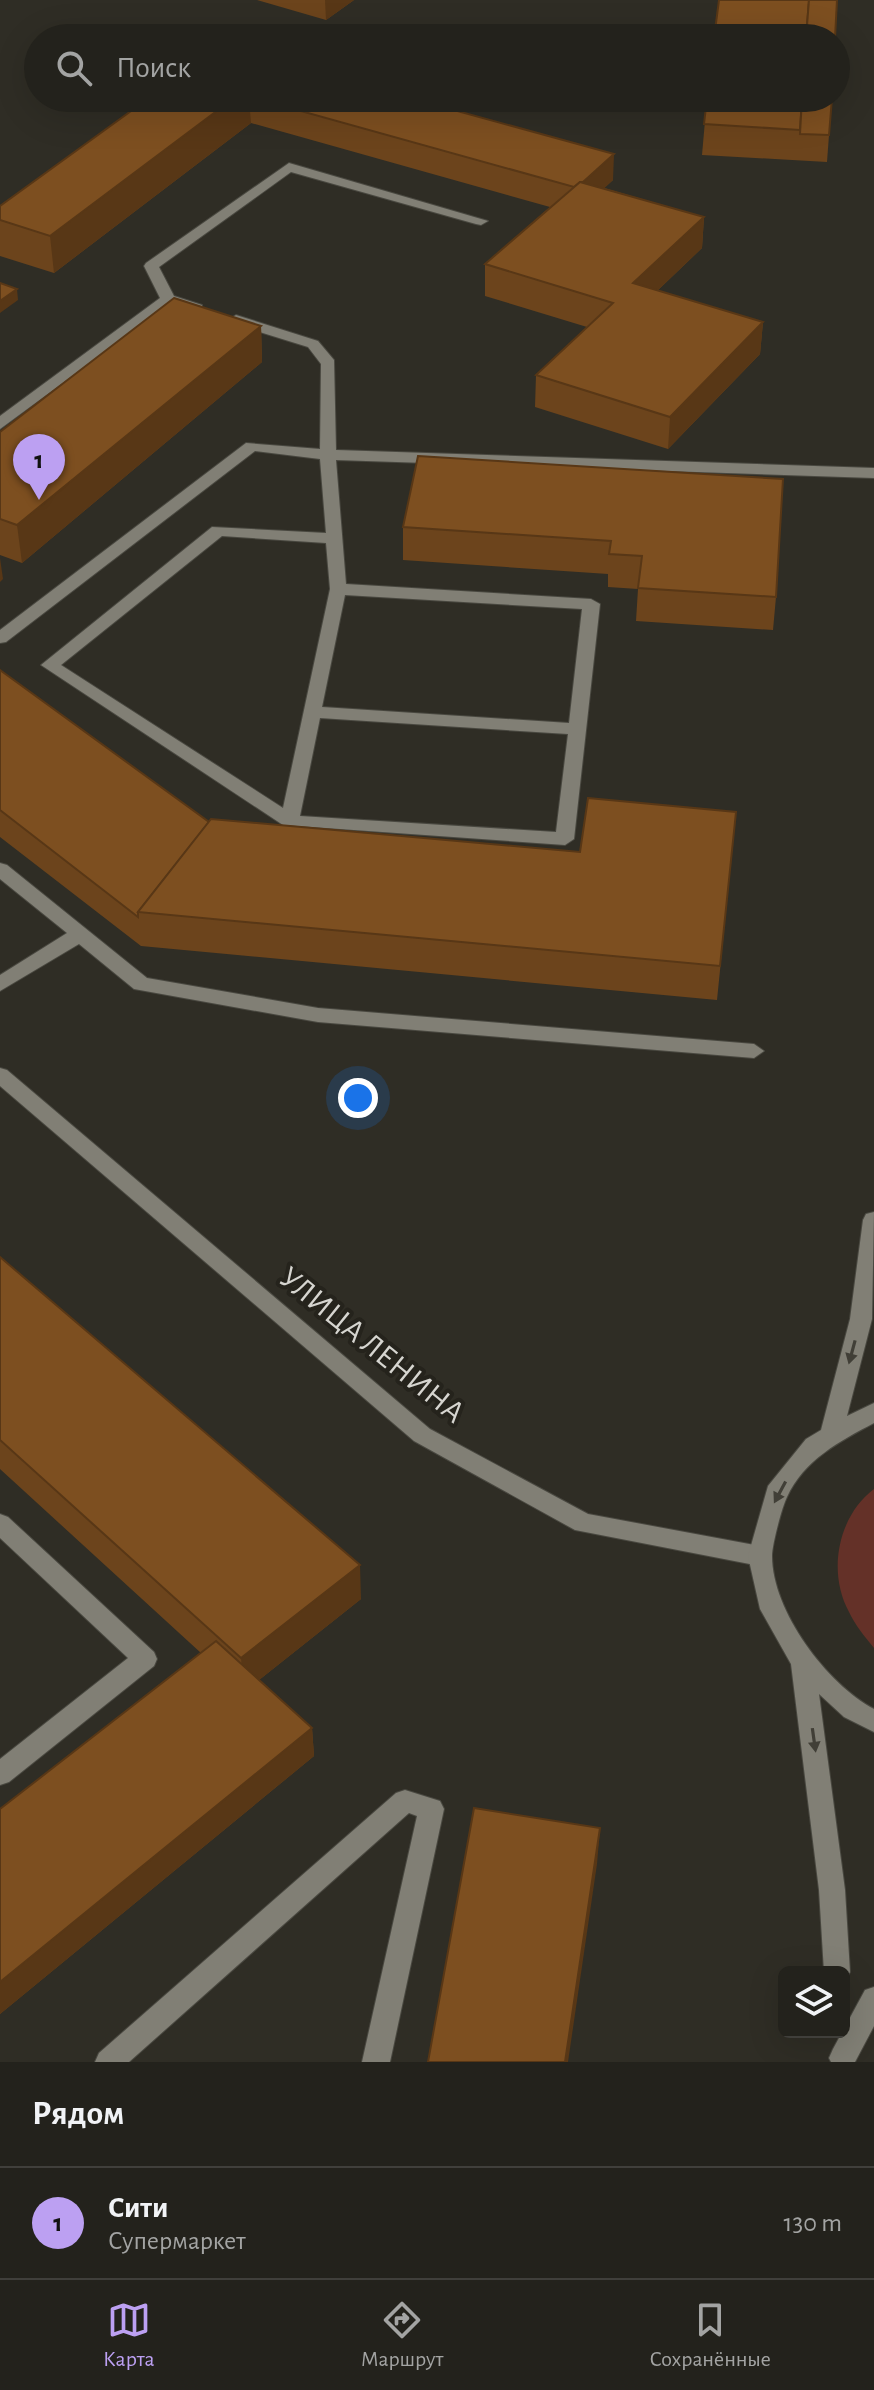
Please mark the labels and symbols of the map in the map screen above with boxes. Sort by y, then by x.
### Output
pin: 1 [13,434,65,500]
your location [338,1078,378,1118]
street label: УЛИЦА ЛЕНИНА [273,1261,471,1429]
one-way arrow [846,1340,858,1365]
one-way arrow [773,1481,787,1503]
one-way arrow [808,1728,821,1753]

